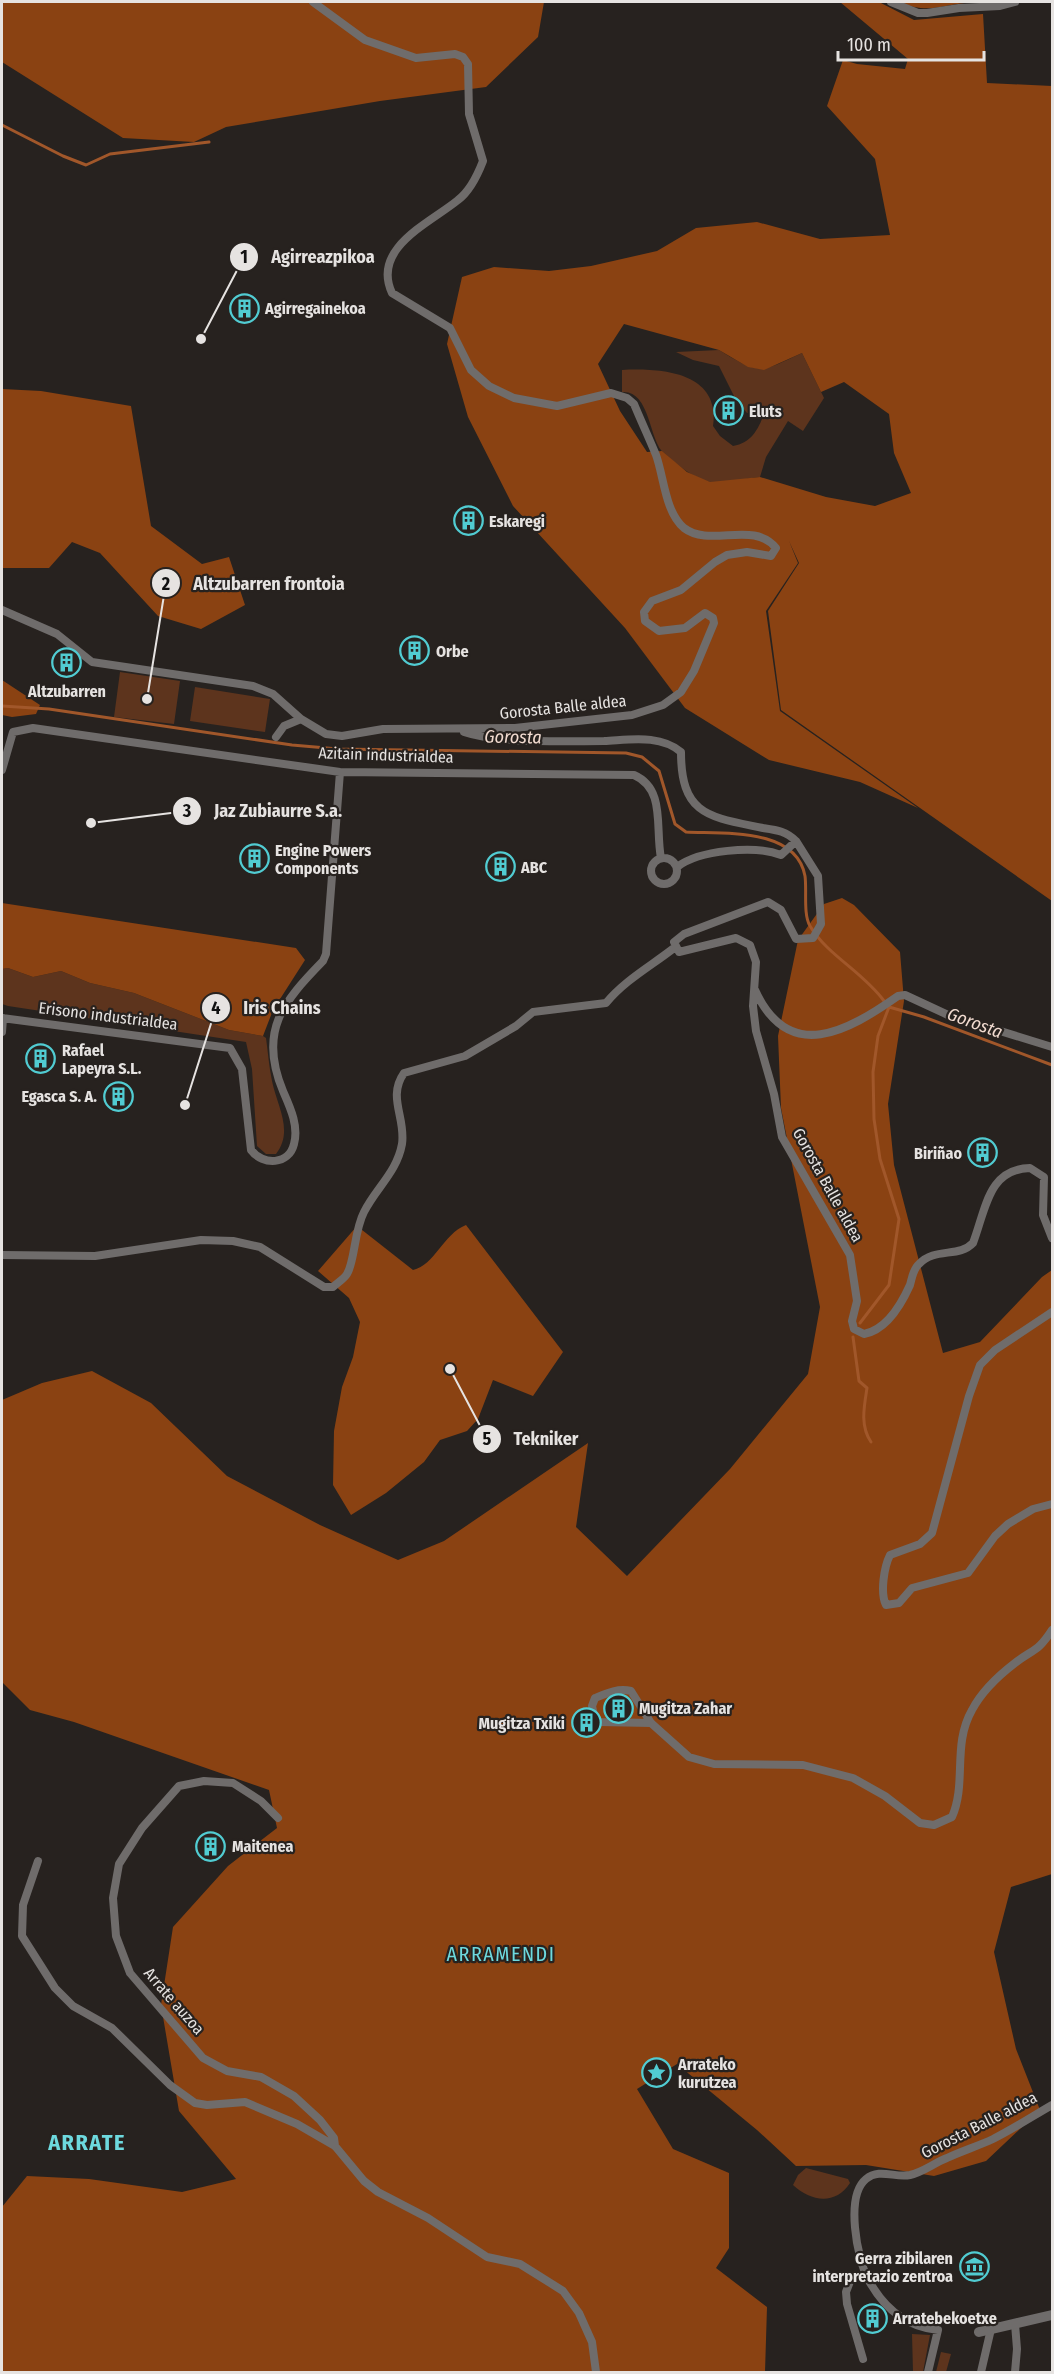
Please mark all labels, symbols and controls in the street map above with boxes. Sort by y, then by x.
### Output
scale bar [838,24,984,62]
text: 100 m [847,34,891,56]
callout: Agirreazpikoa [229,239,387,275]
text: 1 [240,246,248,268]
text: Agirreazpikoa [270,246,375,268]
building icon: Agirregainekoa [228,292,260,324]
place label: Agirregainekoa [264,299,366,318]
building icon: Eluts [712,395,744,427]
place label: Eluts [749,402,782,421]
building icon: Eskaregi [452,505,484,537]
place label: Eskaregi [489,512,545,531]
callout: Altzubarren frontoia [151,565,357,601]
text: 2 [161,573,170,595]
text: Altzubarren frontoia [192,573,345,595]
building icon: Orbe [399,635,431,667]
place label: Orbe [436,642,469,661]
building icon: Altzubarren [51,647,83,679]
place label: Altzubarren [27,682,106,701]
street label: Gorosta Balle aldea [499,691,627,723]
water label: Gorosta [484,726,542,748]
street label: Azitain industrialdea [318,743,454,767]
callout: Jaz Zubiaurre S.a. [172,793,354,829]
text: 3 [182,800,192,822]
text: Jaz Zubiaurre S.a. [213,800,342,822]
place label: Engine Powers Components [275,841,371,878]
building icon: Engine Powers Components [238,843,270,875]
building icon: ABC [484,851,516,883]
place label: ABC [520,858,548,877]
callout: Iris Chains [201,990,332,1026]
text: 4 [211,997,221,1019]
text: Iris Chains [243,997,321,1019]
street label: Erisono industrialdea [37,998,179,1034]
water label: Gorosta [944,1003,1006,1043]
place label: Rafael Lapeyra S.L. [62,1041,142,1078]
building icon: Rafael Lapeyra S.L. [25,1043,57,1075]
building icon: Egasca S. A. [102,1080,134,1112]
place label: Egasca S. A. [21,1087,97,1106]
street label: Gorosta Balle aldea [789,1125,867,1245]
building icon: Biriñao [967,1137,999,1169]
place label: Biriñao [914,1144,962,1163]
callout: Tekniker [472,1421,590,1457]
text: 5 [483,1428,492,1450]
text: Tekniker [514,1428,579,1450]
building icon: Mugitza Zahar [602,1692,634,1724]
place label: Mugitza Zahar [639,1699,732,1718]
building icon: Mugitza Txiki [570,1707,602,1739]
place label: Mugitza Txiki [478,1714,565,1733]
building icon: Maitenea [195,1830,227,1862]
place label: Maitenea [232,1837,293,1856]
district label: ARRAMENDI [447,1942,555,1966]
street label: Arrate auzoa [140,1964,208,2038]
place label: Arrateko kurutzea [677,2055,737,2092]
place icon: Arrateko kurutzea [641,2057,673,2089]
street label: Gorosta Balle aldea [918,2088,1040,2162]
district label: ARRATE [47,2129,126,2156]
place label: Gerra zibilaren interpretazio zentroa [812,2249,953,2286]
museum icon: Gerra zibilaren interpretazio zentroa [958,2251,990,2283]
building icon: Arratebekoetxe [856,2302,888,2334]
place label: Arratebekoetxe [892,2309,997,2328]

